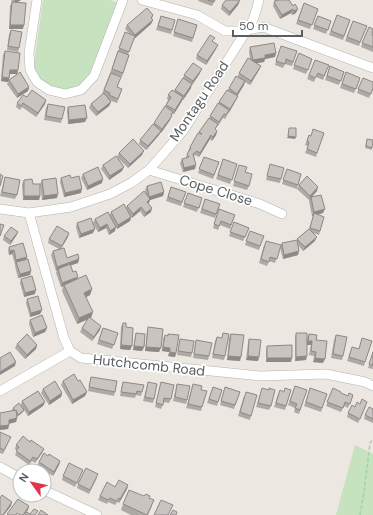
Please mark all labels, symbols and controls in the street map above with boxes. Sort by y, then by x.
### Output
scale bar [233,12,302,38]
text: 50 m [239,18,268,34]
street label: Montagu Road [165,57,233,145]
street label: Cope Close [177,170,255,210]
street label: Hutchcomb Road [92,350,206,380]
north arrow [12,463,52,503]
text: N [16,470,32,485]

